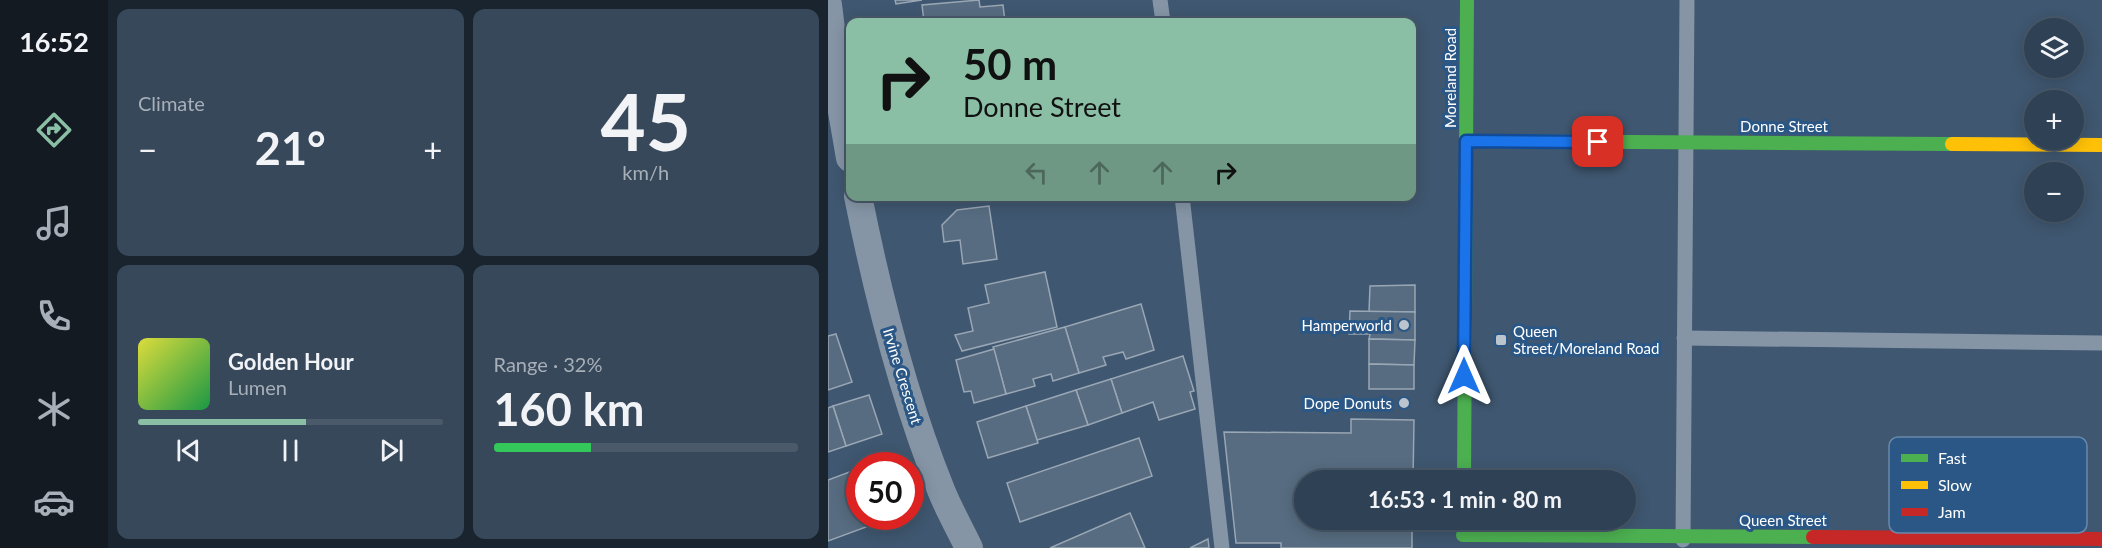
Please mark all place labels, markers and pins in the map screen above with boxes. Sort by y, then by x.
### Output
pin [1572,116,1623,167]
place label: Hamperworld [1302,316,1392,334]
marker: Hamperworld [1397,318,1411,332]
place label: Queen Street/Moreland Road [1513,322,1659,357]
marker: Queen Street/Moreland Road [1494,333,1508,347]
place label: Dope Donuts [1304,394,1392,412]
marker: Dope Donuts [1397,396,1411,410]

